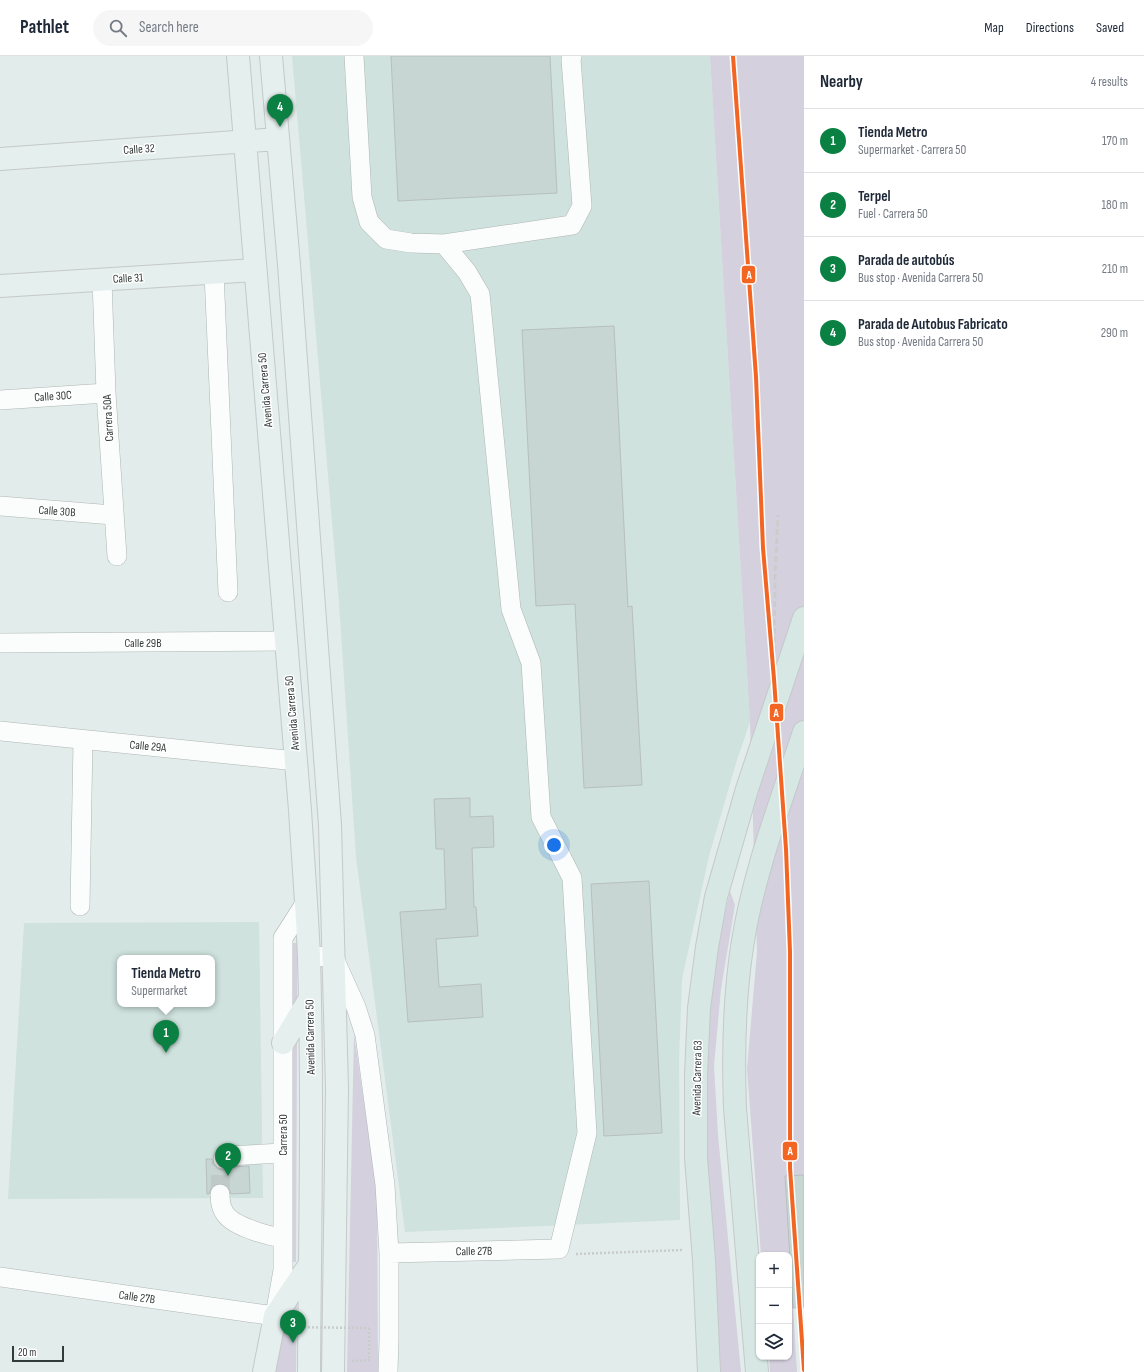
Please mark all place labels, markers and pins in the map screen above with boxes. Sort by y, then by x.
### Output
pin: 4 [267,94,293,127]
pin: 1 [153,1020,179,1053]
pin: 2 [215,1143,241,1176]
pin: 3 [280,1310,306,1343]

